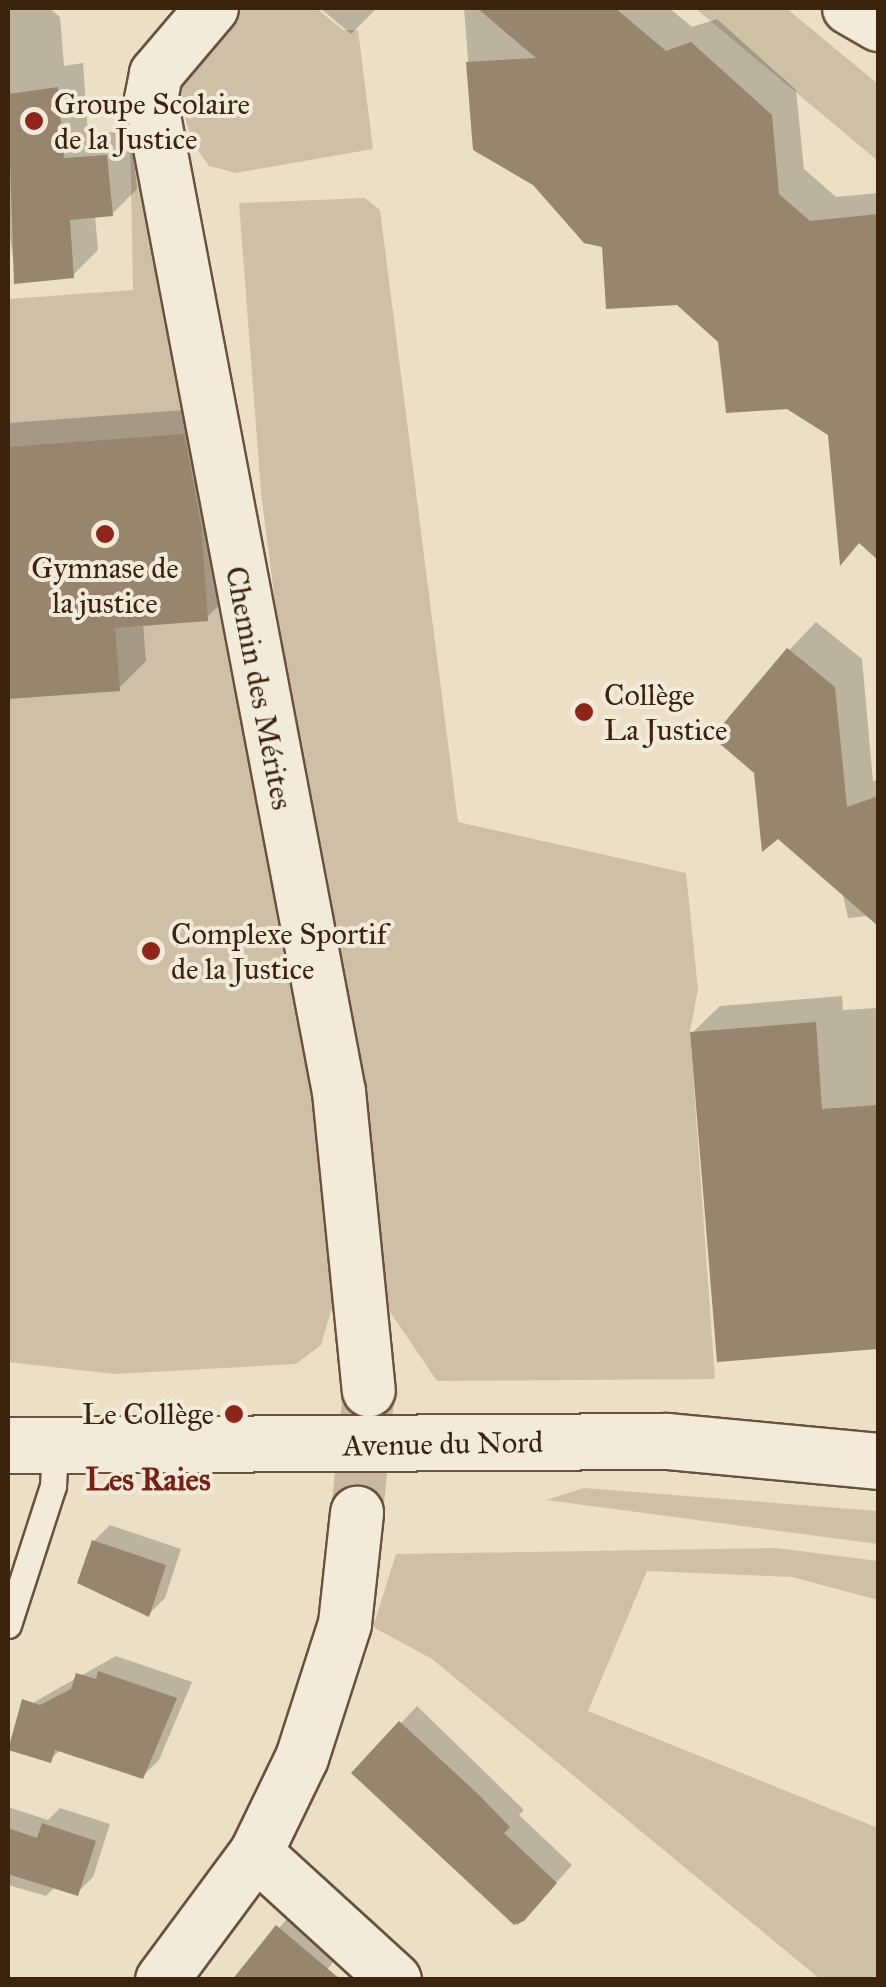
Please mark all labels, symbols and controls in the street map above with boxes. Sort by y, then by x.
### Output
place label: Groupe Scolaire de la Justice [54,86,250,156]
marker: Groupe Scolaire de la Justice [23,110,45,132]
marker: Gymnase de la justice [94,523,116,545]
place label: Gymnase de la justice [31,550,179,620]
street label: Chemin des Mérites [218,563,300,813]
place label: Collège La Justice [604,677,728,748]
marker: Collège La Justice [573,701,595,723]
place label: Complexe Sportif de la Justice [171,916,387,986]
marker: Complexe Sportif de la Justice [140,940,162,962]
place label: Le Collège [82,1396,214,1432]
marker: Le Collège [223,1403,245,1425]
street label: Avenue du Nord [343,1424,543,1464]
district label: Les Raies [85,1461,211,1499]

